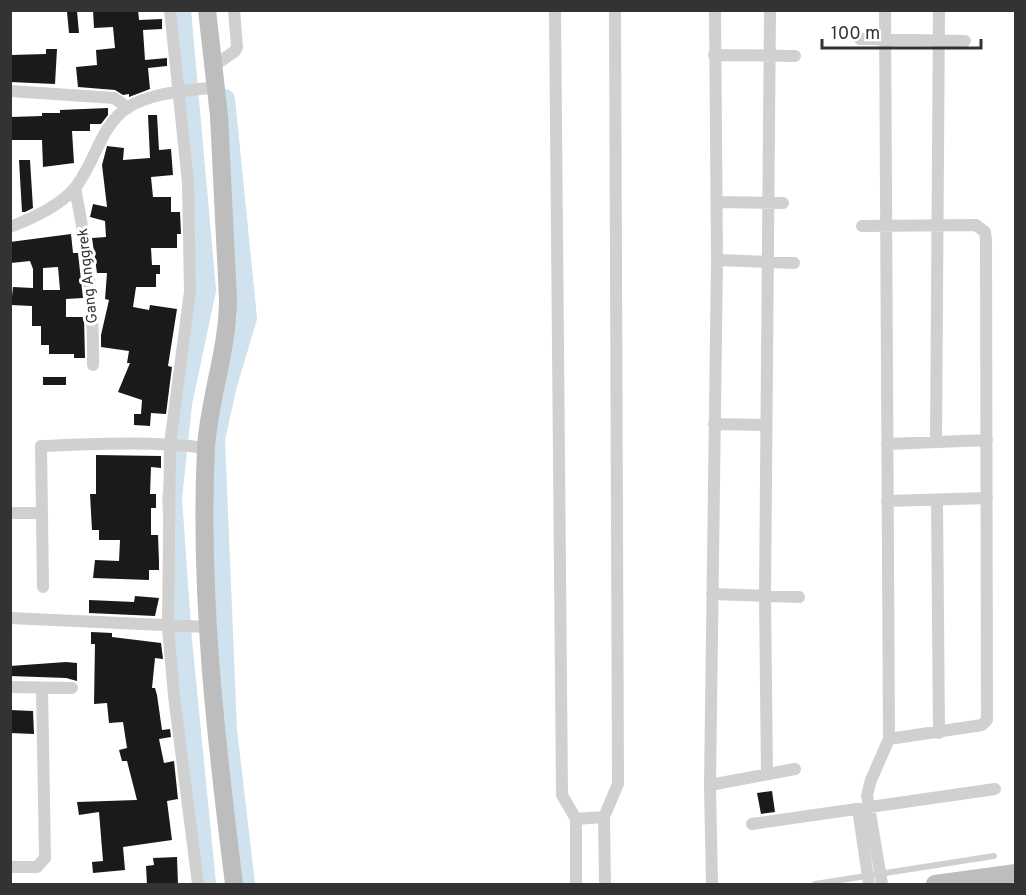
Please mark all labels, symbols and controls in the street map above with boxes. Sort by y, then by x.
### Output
scale bar [822,12,981,50]
text: 100 m [831,23,880,46]
street label: Gang Anggrek [74,227,103,324]

